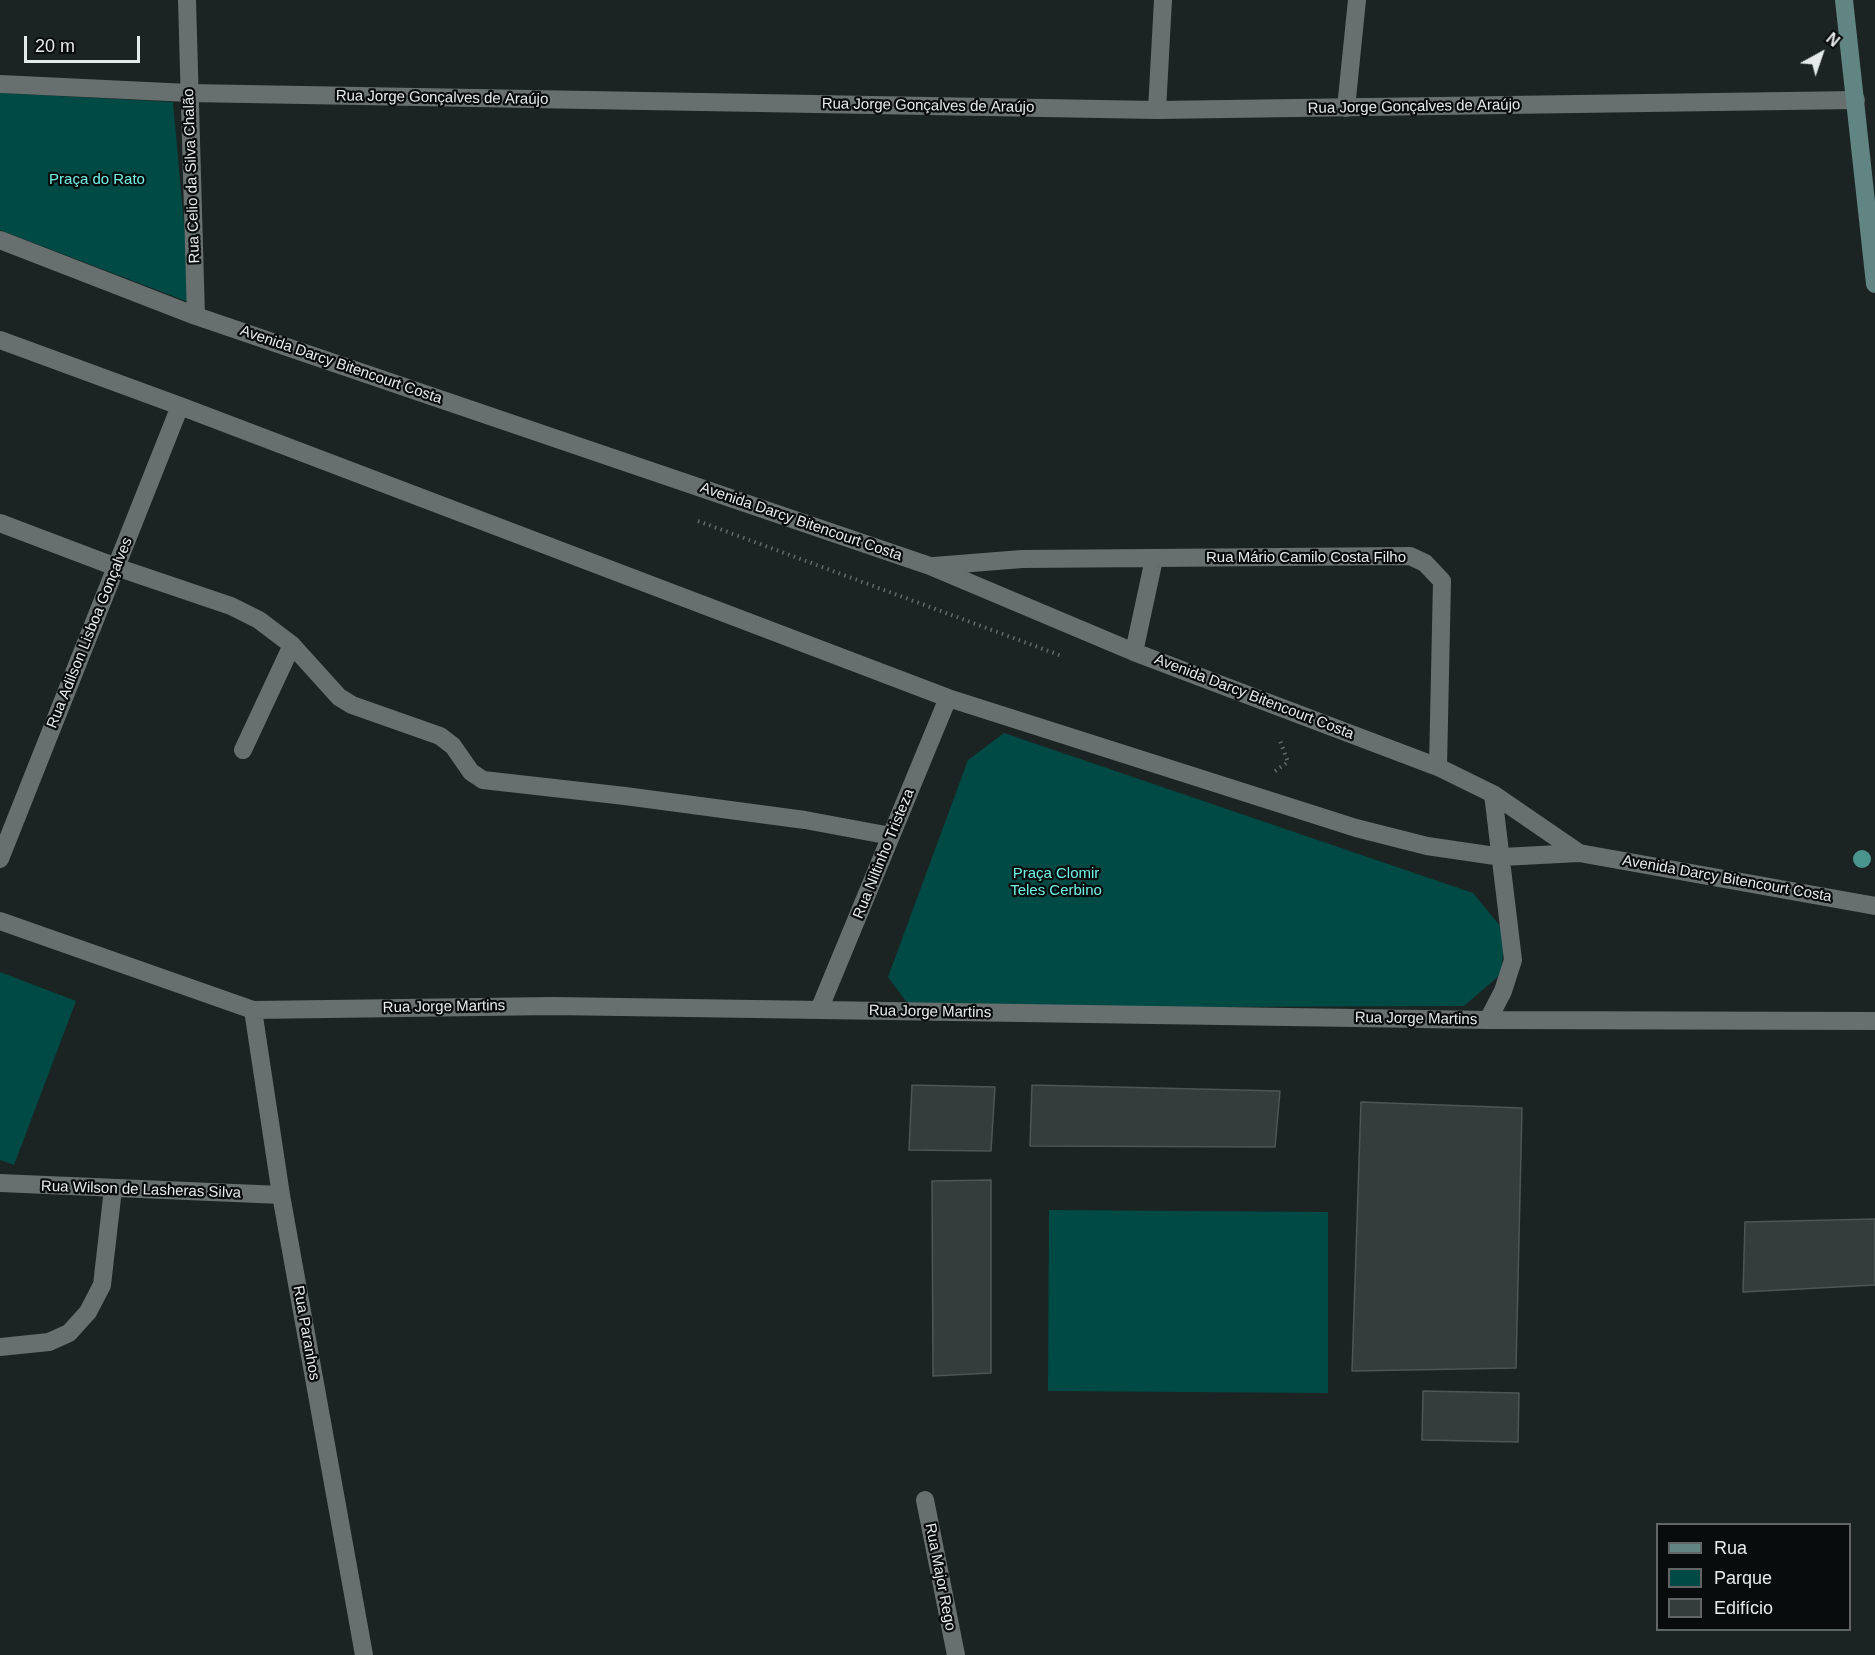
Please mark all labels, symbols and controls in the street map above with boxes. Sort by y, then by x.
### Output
scale bar [27,24,142,62]
north arrow [1791,24,1851,84]
text: N [1823,30,1843,50]
text: 20 m [35,36,75,56]
street label: Rua Jorge Gonçalves de Araújo [336,87,548,109]
street label: Rua Celio da Silva Chalão [180,88,204,264]
street label: Rua Jorge Gonçalves de Araújo [822,95,1034,117]
street label: Rua Jorge Gonçalves de Araújo [1308,96,1520,118]
park label: Praça do Rato [49,171,145,189]
street label: Avenida Darcy Bitencourt Costa [238,322,444,408]
street label: Avenida Darcy Bitencourt Costa [698,479,904,565]
street label: Rua Adilson Lisboa Gonçalves [43,535,137,731]
street label: Rua Mário Camilo Costa Filho [1206,549,1406,567]
street label: Avenida Darcy Bitencourt Costa [1152,651,1356,743]
street label: Rua Niltinho Tristeza [850,786,918,922]
street label: Avenida Darcy Bitencourt Costa [1621,852,1833,906]
park label: Praça Clomir Teles Cerbino [1010,865,1102,900]
street label: Rua Jorge Martins [383,997,505,1017]
street label: Rua Jorge Martins [869,1002,991,1022]
street label: Rua Jorge Martins [1355,1009,1477,1029]
street label: Rua Wilson de Lasheras Silva [41,1178,241,1202]
street label: Rua Paranhos [289,1284,323,1382]
street label: Rua Major Rego [921,1522,959,1632]
legend [1656,1523,1851,1631]
text: Rua [1714,1538,1747,1558]
text: Parque [1714,1568,1772,1588]
text: Edifício [1714,1598,1773,1618]

